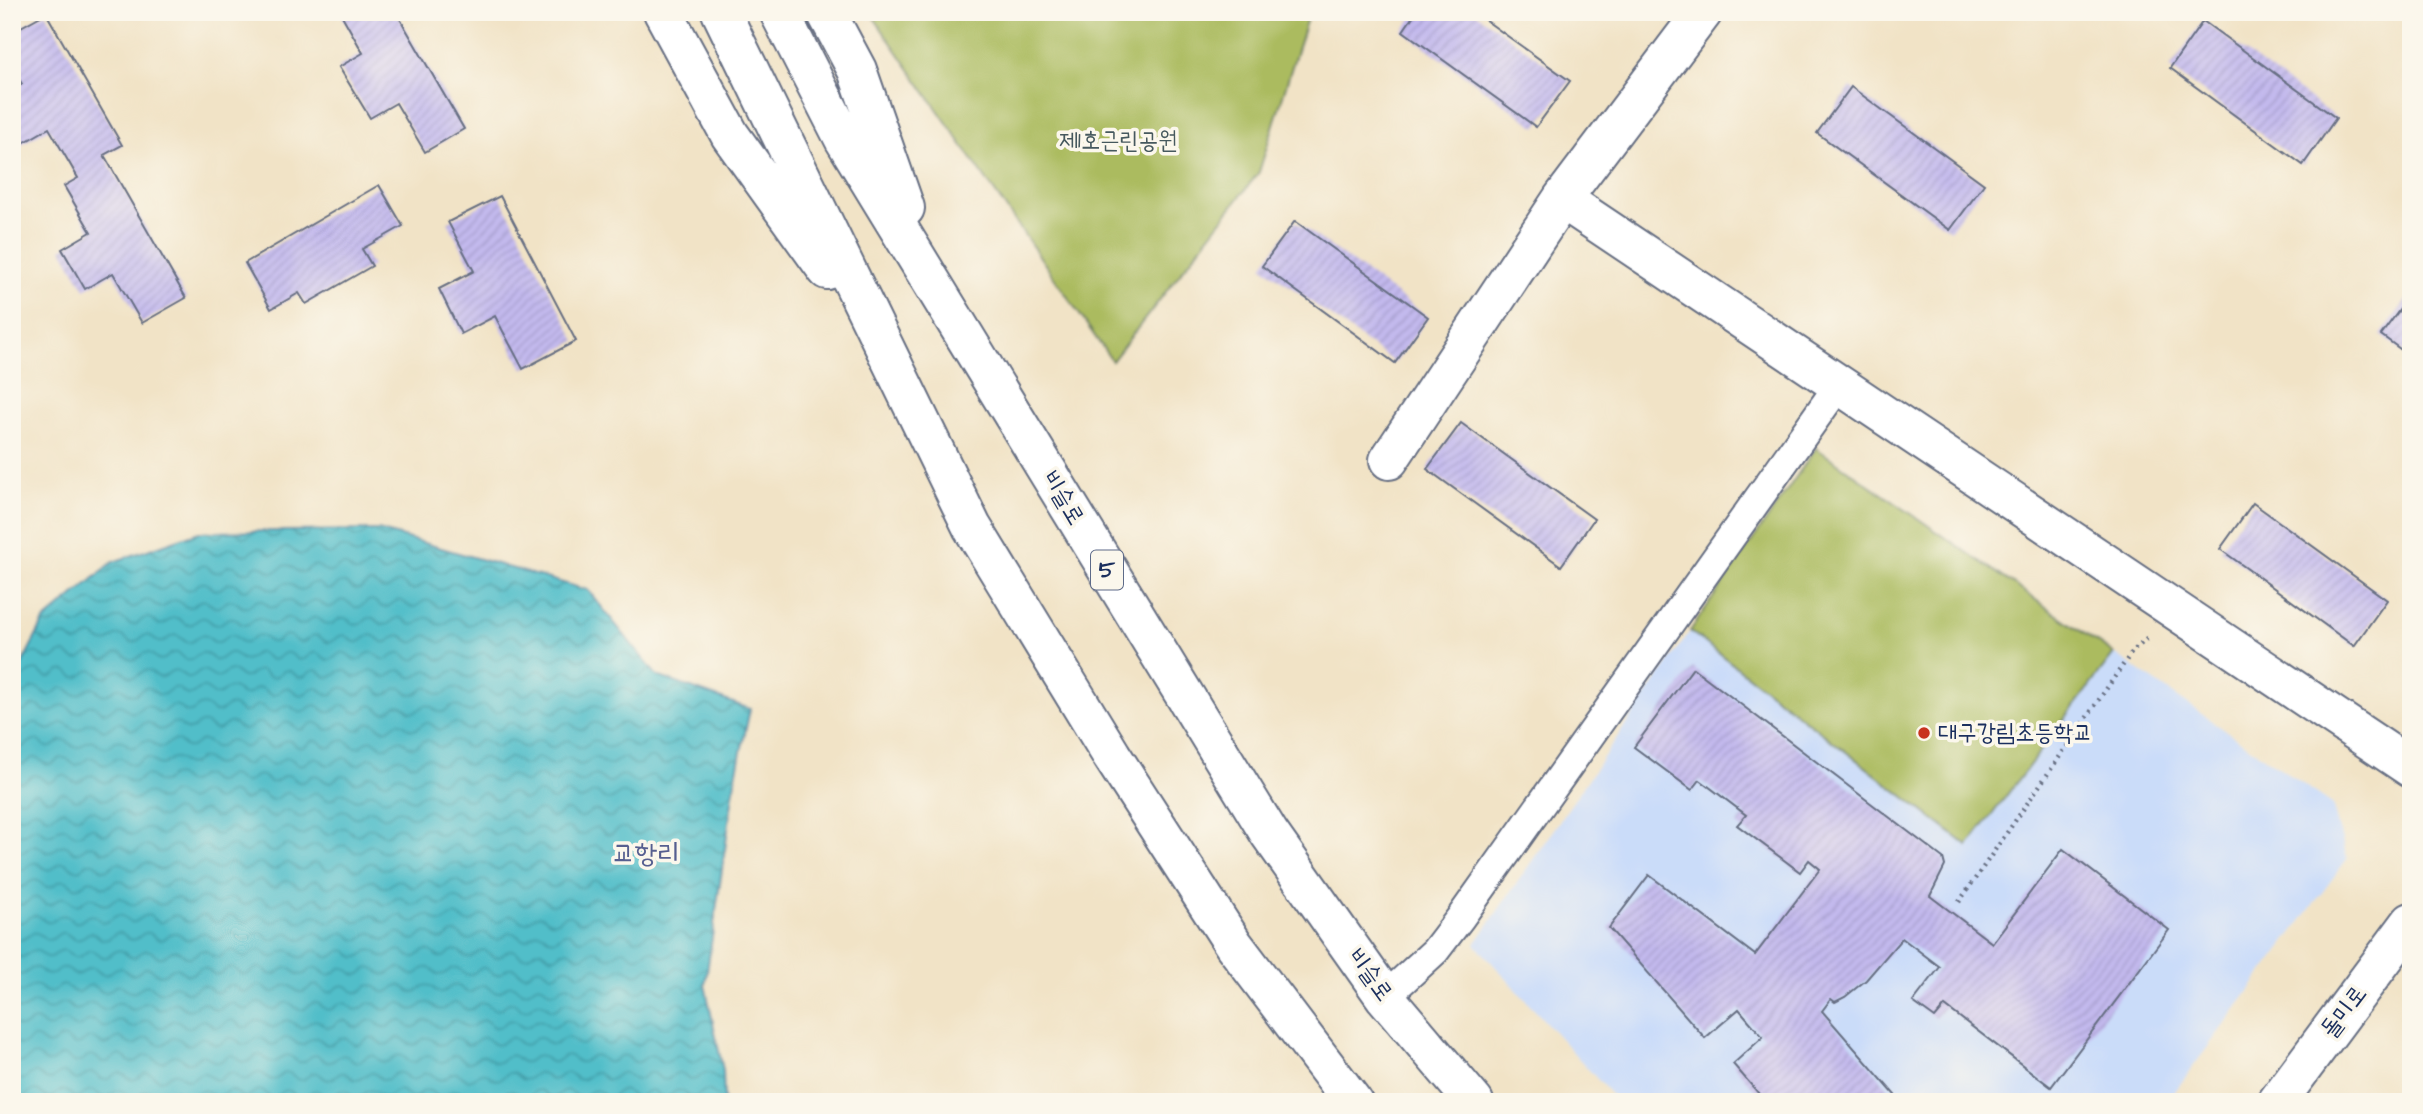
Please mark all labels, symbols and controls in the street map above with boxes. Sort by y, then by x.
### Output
park label: 제1호근린공원 [1059,124,1177,158]
street label: 비슬로 [1034,464,1092,532]
road number: 5 [1091,550,1123,590]
place label: 대구강림초등학교 [1938,716,2093,750]
marker: 대구강림초등학교 [1916,725,1932,741]
district label: 교항리 [612,834,680,873]
street label: 비슬로 [1339,942,1401,1008]
street label: 돌미로 [2313,979,2375,1045]

